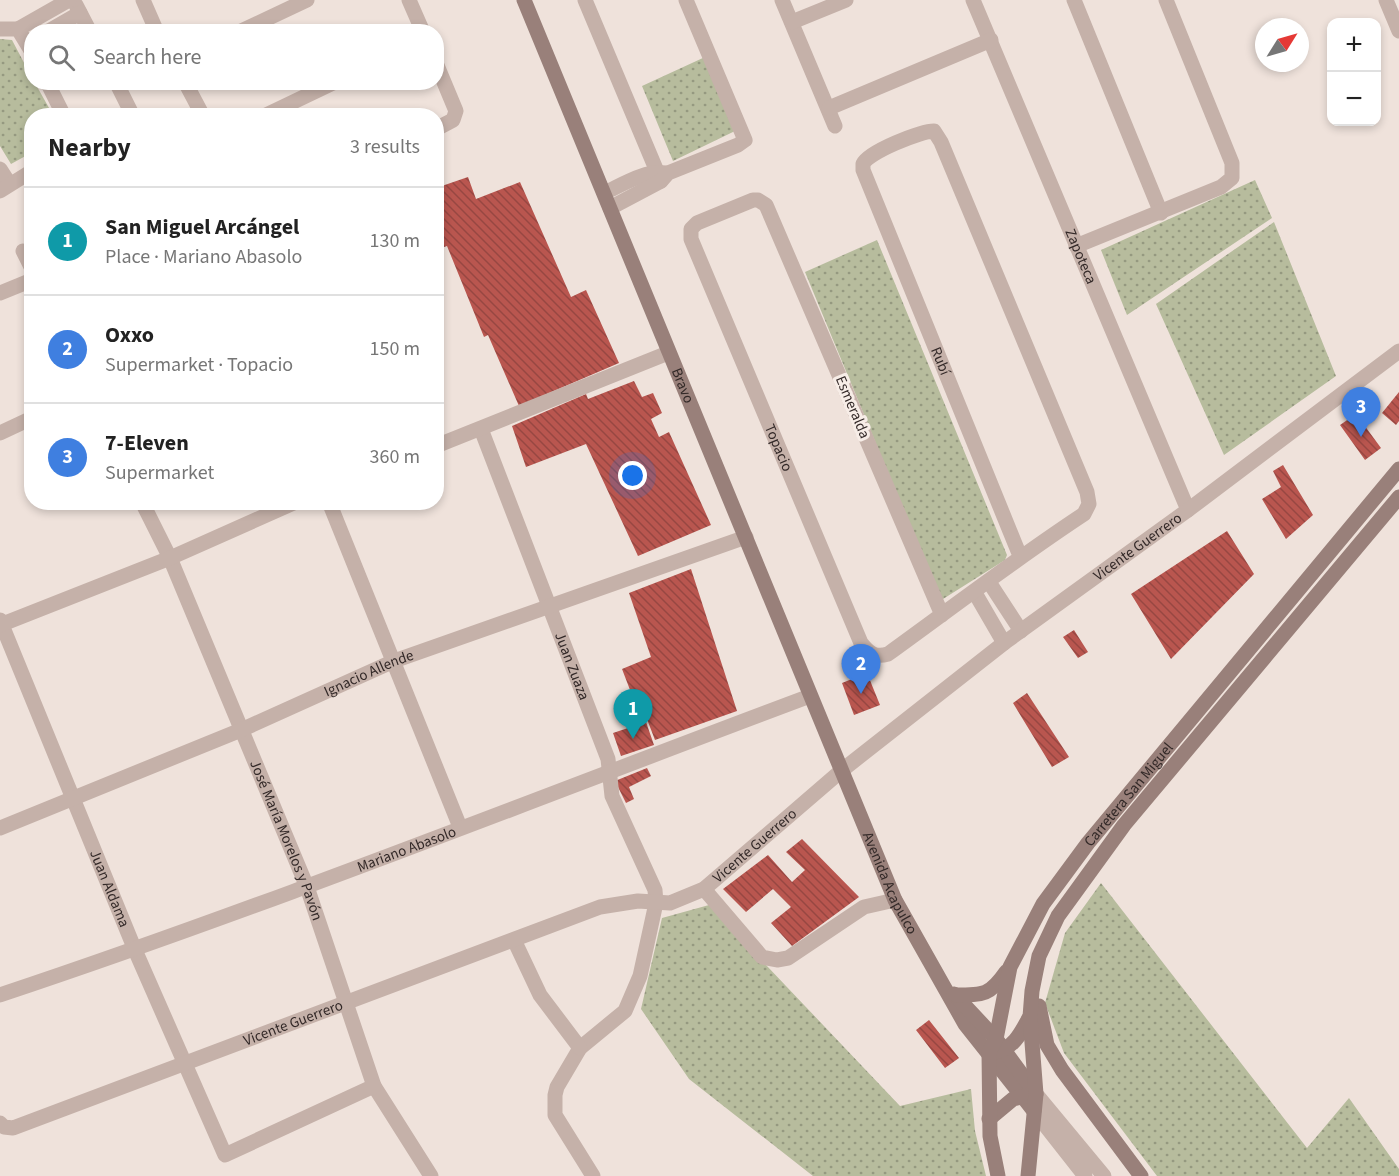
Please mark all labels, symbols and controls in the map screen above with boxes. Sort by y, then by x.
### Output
north arrow [1255,18,1309,72]
map controls [1327,18,1381,126]
button: + [1327,18,1381,72]
search box [24,24,444,90]
icon: search [45,41,78,74]
text: Search here [93,41,201,73]
button: − [1327,72,1381,126]
text: Nearby [48,129,131,166]
text: 3 results [350,133,420,161]
text: San Miguel Arcángel [105,211,299,243]
street label: Zapoteca [1060,225,1102,287]
text: 1 [62,227,73,255]
text: 130 m [370,227,420,255]
text: Place · Mariano Abasolo [105,243,302,271]
text: Oxxo [105,319,154,351]
text: 2 [62,335,73,363]
text: 150 m [370,335,420,363]
street label: Rubí [925,344,956,380]
text: Supermarket · Topacio [105,351,293,379]
street label: Bravo [666,365,699,407]
street label: Esmeralda [830,373,875,442]
pin: 3 [1342,388,1380,437]
street label: Topacio [759,421,798,475]
text: 7-Eleven [105,427,189,459]
text: 3 [62,443,73,471]
text: 360 m [370,443,420,471]
text: Supermarket [105,459,214,487]
your location [618,461,647,490]
street label: Vicente Guerrero [1089,508,1186,586]
street label: Juan Zuaza [549,629,594,703]
pin: 2 [842,644,880,694]
street label: Ignacio Allende [320,645,417,702]
pin: 1 [614,690,652,739]
street label: Carretera San Miguel [1079,738,1178,851]
street label: José María Morelos y Pavón [244,757,328,924]
street label: Vicente Guerrero [708,804,801,888]
street label: Mariano Abasolo [354,821,459,878]
street label: Avenida Acapulco [857,829,922,938]
street label: Juan Aldama [84,847,135,931]
street label: Vicente Guerrero [241,995,346,1051]

